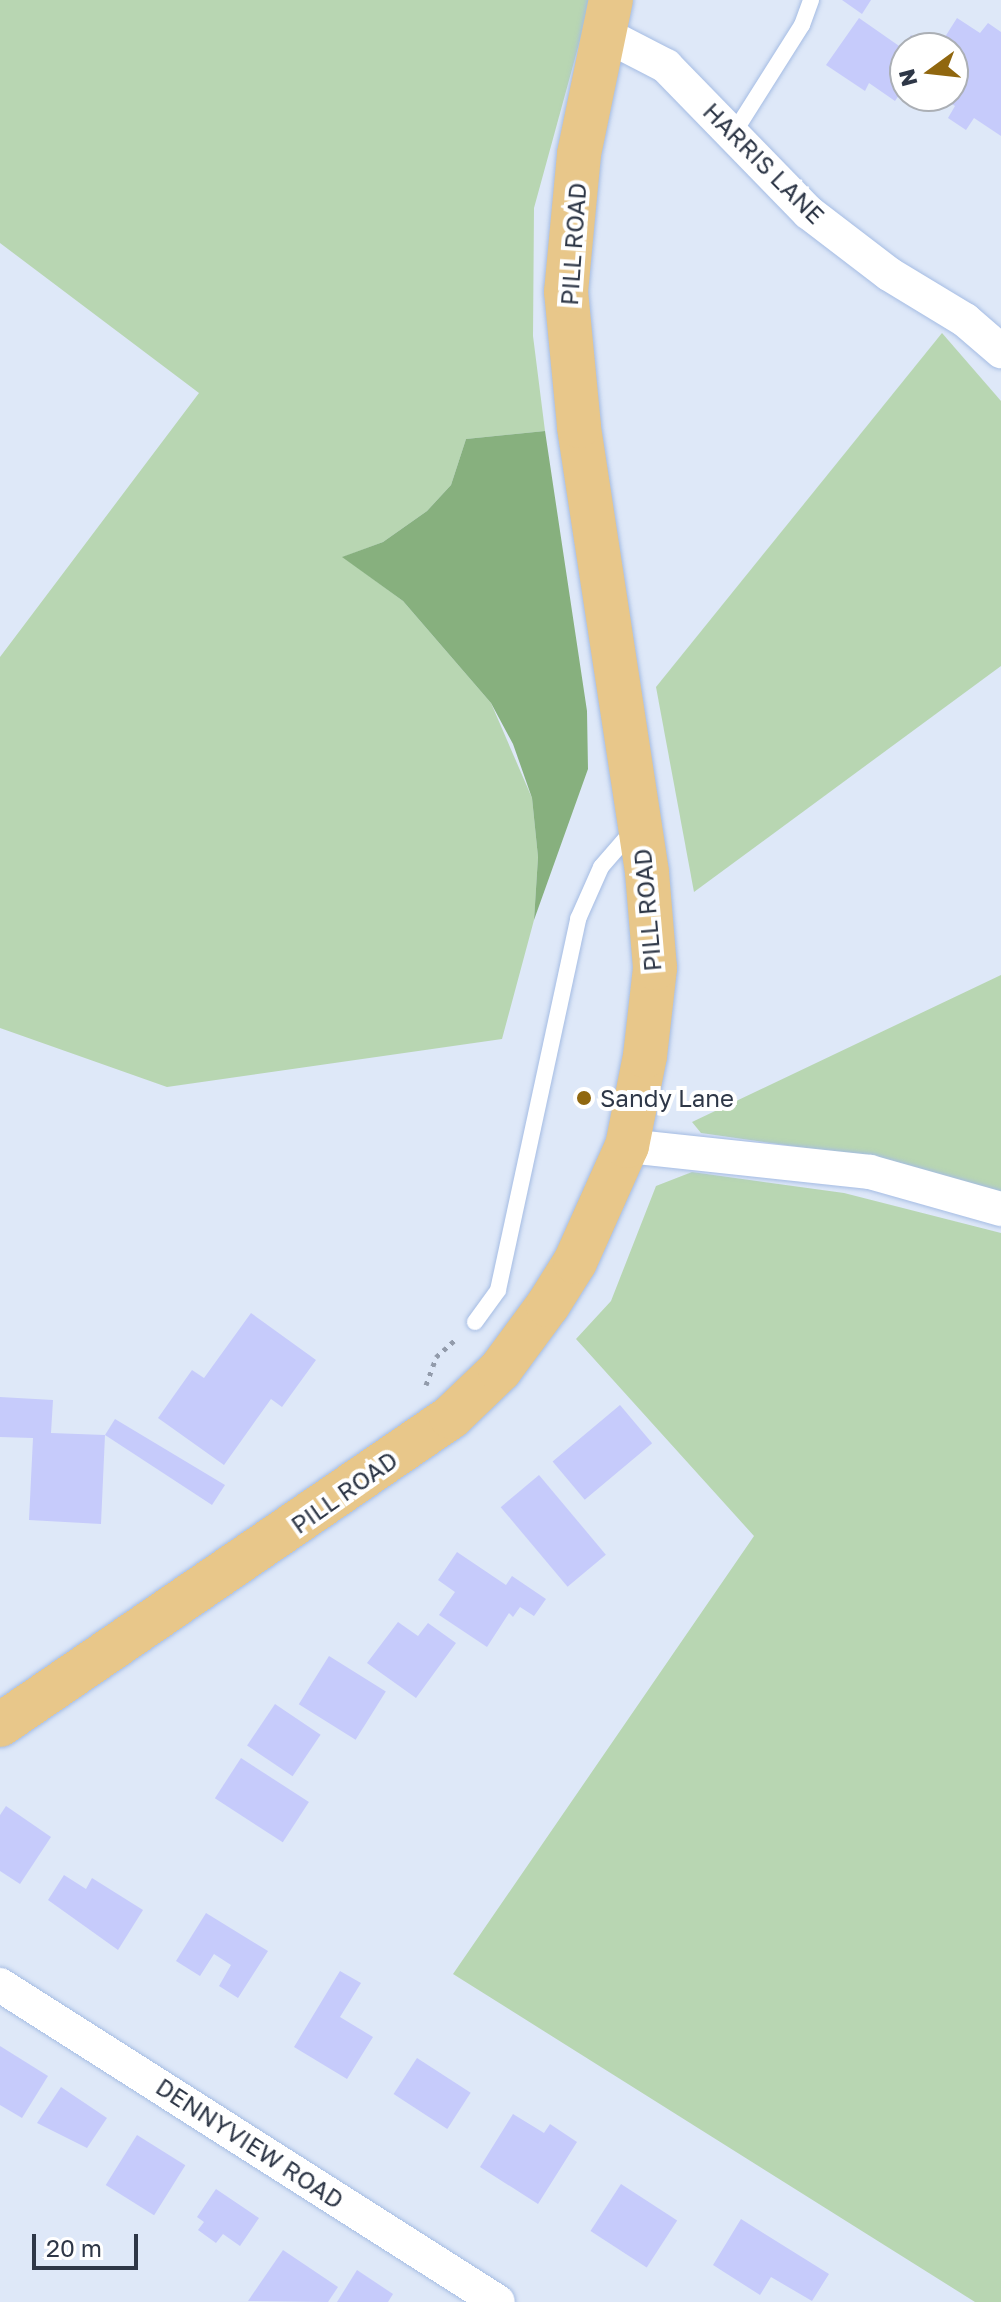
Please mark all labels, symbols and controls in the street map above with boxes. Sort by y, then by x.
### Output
north arrow [889,32,969,112]
text: N [892,66,922,89]
street label: HARRIS LANE [698,97,830,229]
street label: PILL ROAD [554,182,592,306]
street label: PILL ROAD [627,847,667,973]
place label: Sandy Lane [600,1084,734,1112]
marker: Sandy Lane [575,1089,593,1107]
street label: PILL ROAD [285,1445,403,1539]
street label: DENNYVIEW ROAD [151,2072,349,2214]
scale bar [36,2218,142,2268]
text: 20 m [46,2233,102,2262]

